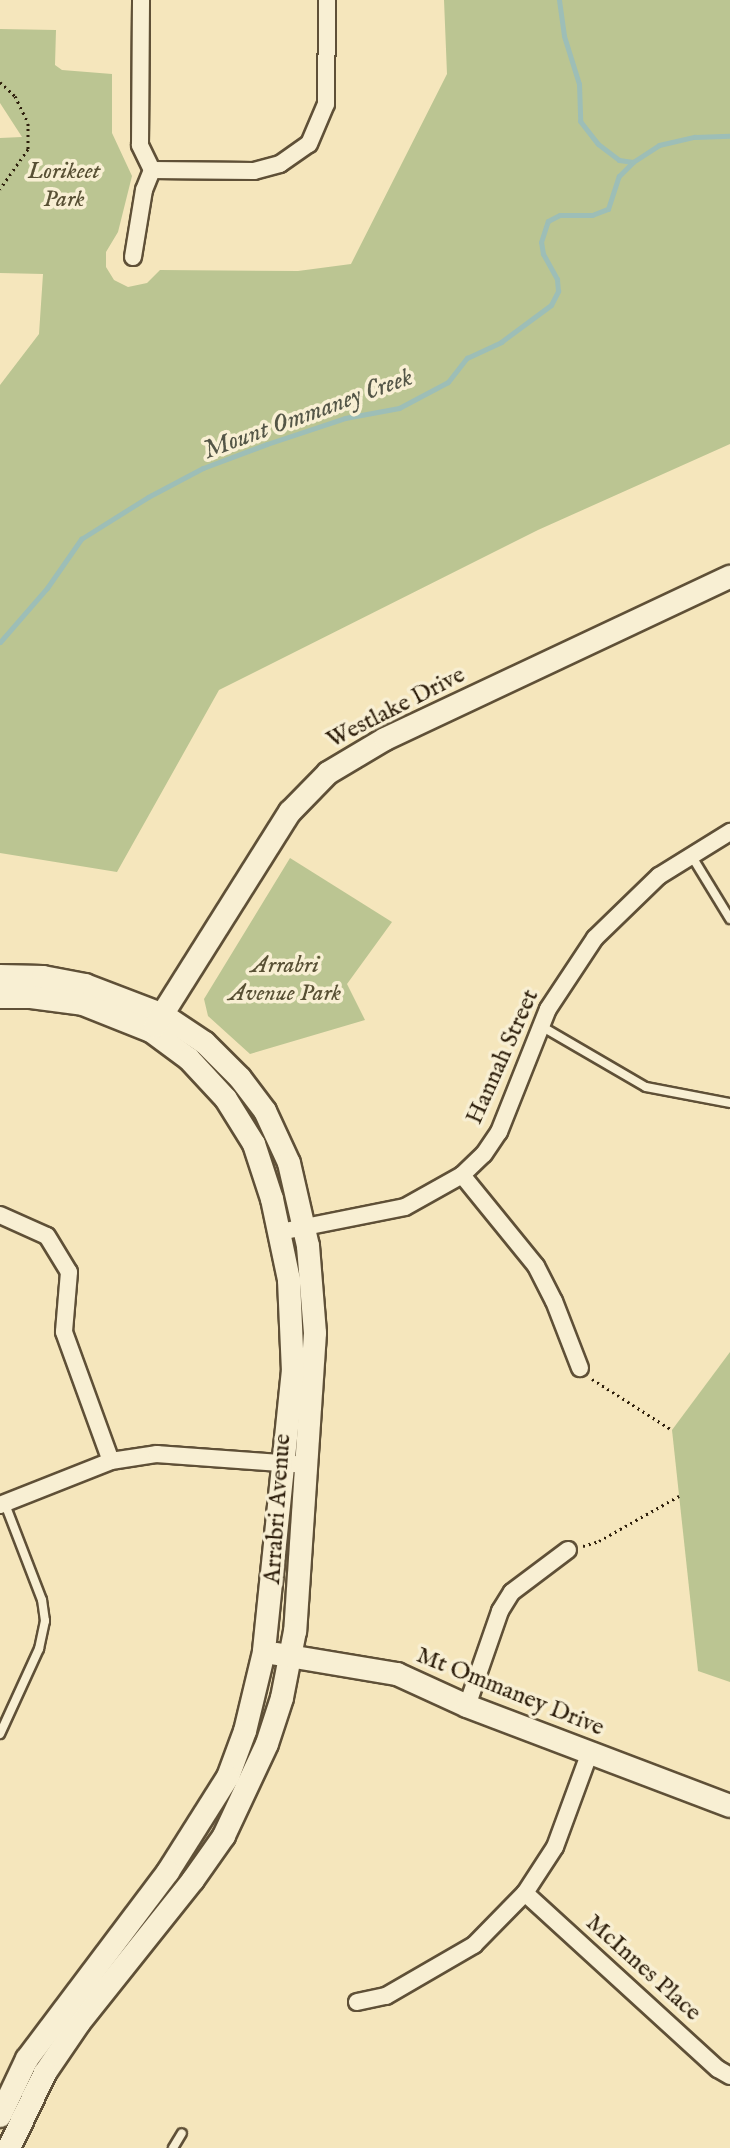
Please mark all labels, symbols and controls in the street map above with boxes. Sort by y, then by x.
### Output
park label: Lorikeet Park [28,158,100,214]
water label: Mount Ommaney Creek [199,362,417,466]
street label: Westlake Drive [322,661,470,755]
park label: Arrabri Avenue Park [229,952,341,1008]
street label: Hannah Street [460,985,546,1129]
street label: Arrabri Avenue [258,1433,298,1585]
street label: Mt Ommaney Drive [412,1641,608,1743]
street label: McInnes Place [579,1909,707,2027]

